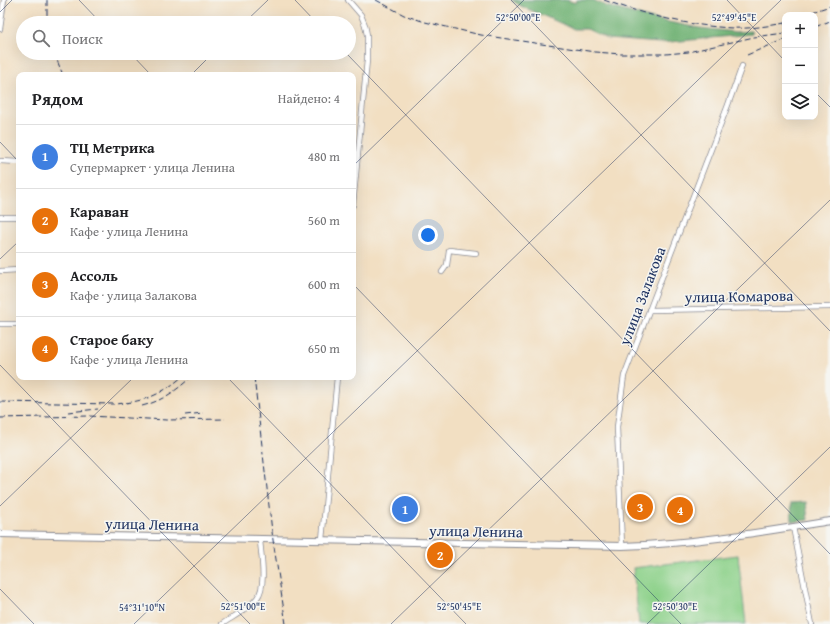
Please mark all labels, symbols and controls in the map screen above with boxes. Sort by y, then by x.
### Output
text: 52°50'00"E [496,10,540,25]
text: 52°49'45"E [712,10,756,25]
map controls [782,12,818,120]
button: + [782,12,818,48]
search box [16,16,356,60]
icon: search [30,27,52,49]
text: Поиск [62,28,103,49]
button: − [782,48,818,84]
button: layers [782,84,818,120]
text: Рядом [32,86,83,111]
text: Найдено: 4 [278,89,340,108]
text: ТЦ Метрика [70,137,155,158]
text: 1 [42,147,48,166]
text: 480 m [308,147,340,166]
text: Супермаркет · улица Ленина [70,158,235,177]
text: Караван [70,201,129,222]
text: 2 [42,211,48,230]
text: 560 m [308,211,340,230]
text: Кафе · улица Ленина [70,222,188,241]
your location [418,225,438,245]
street label: улица Залакова [613,243,671,349]
text: Ассоль [70,265,118,286]
text: 3 [42,275,48,294]
text: 600 m [308,275,340,294]
street label: улица Комарова [683,285,794,307]
text: Кафе · улица Залакова [70,286,197,305]
text: Старое баку [70,329,154,350]
text: 4 [42,339,48,358]
text: 650 m [308,339,340,358]
text: Кафе · улица Ленина [70,350,188,369]
pin: 3 [627,492,653,522]
pin: 1 [392,494,418,524]
pin: 4 [667,495,693,525]
street label: улица Ленина [104,513,200,535]
street label: улица Ленина [428,520,524,542]
pin: 2 [427,540,453,570]
text: 52°51'00"E [221,599,265,614]
text: 52°50'45"E [437,599,481,614]
text: 52°50'30"E [653,599,697,614]
text: 54°31'10"N [119,600,165,615]

